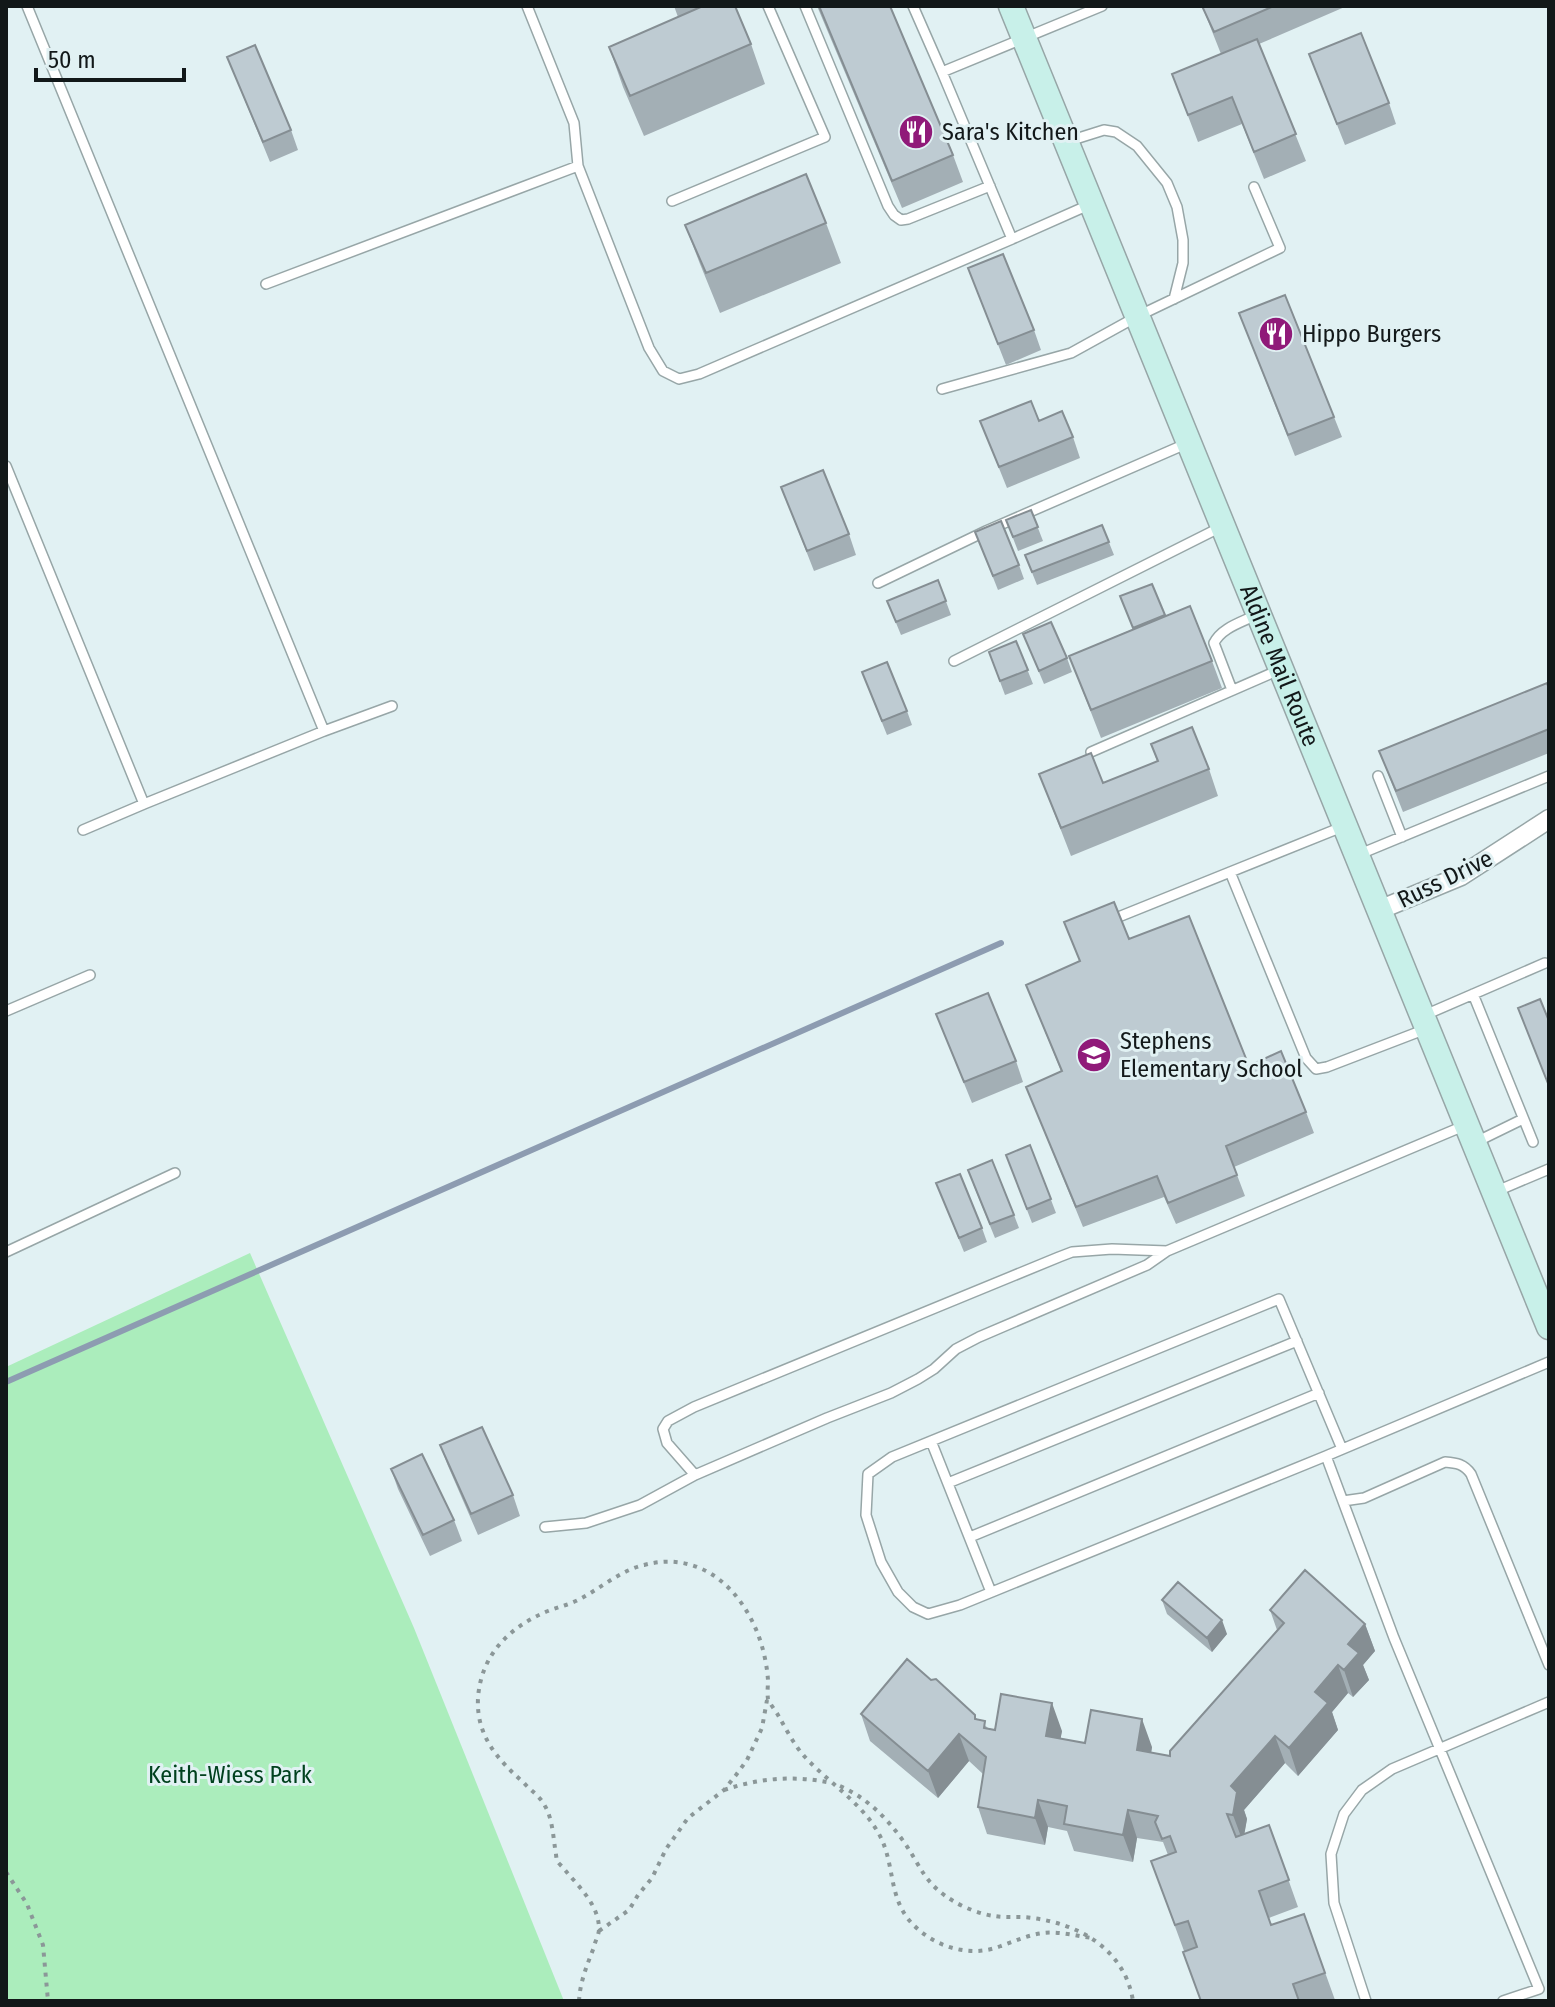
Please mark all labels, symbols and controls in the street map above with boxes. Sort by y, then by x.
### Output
scale bar [36,32,184,82]
text: 50 m [48,46,96,74]
restaurant icon: Sara's Kitchen [897,113,935,151]
place label: Sara's Kitchen [942,118,1079,146]
restaurant icon: Hippo Burgers [1257,315,1295,353]
place label: Hippo Burgers [1302,320,1441,348]
street label: Aldine Mail Route [1234,580,1325,750]
street label: Russ Drive [1393,844,1497,914]
place label: Stephens Elementary School [1120,1027,1303,1083]
school or university icon: Stephens Elementary School [1075,1036,1113,1074]
park label: Keith-Wiess Park [148,1761,313,1789]

